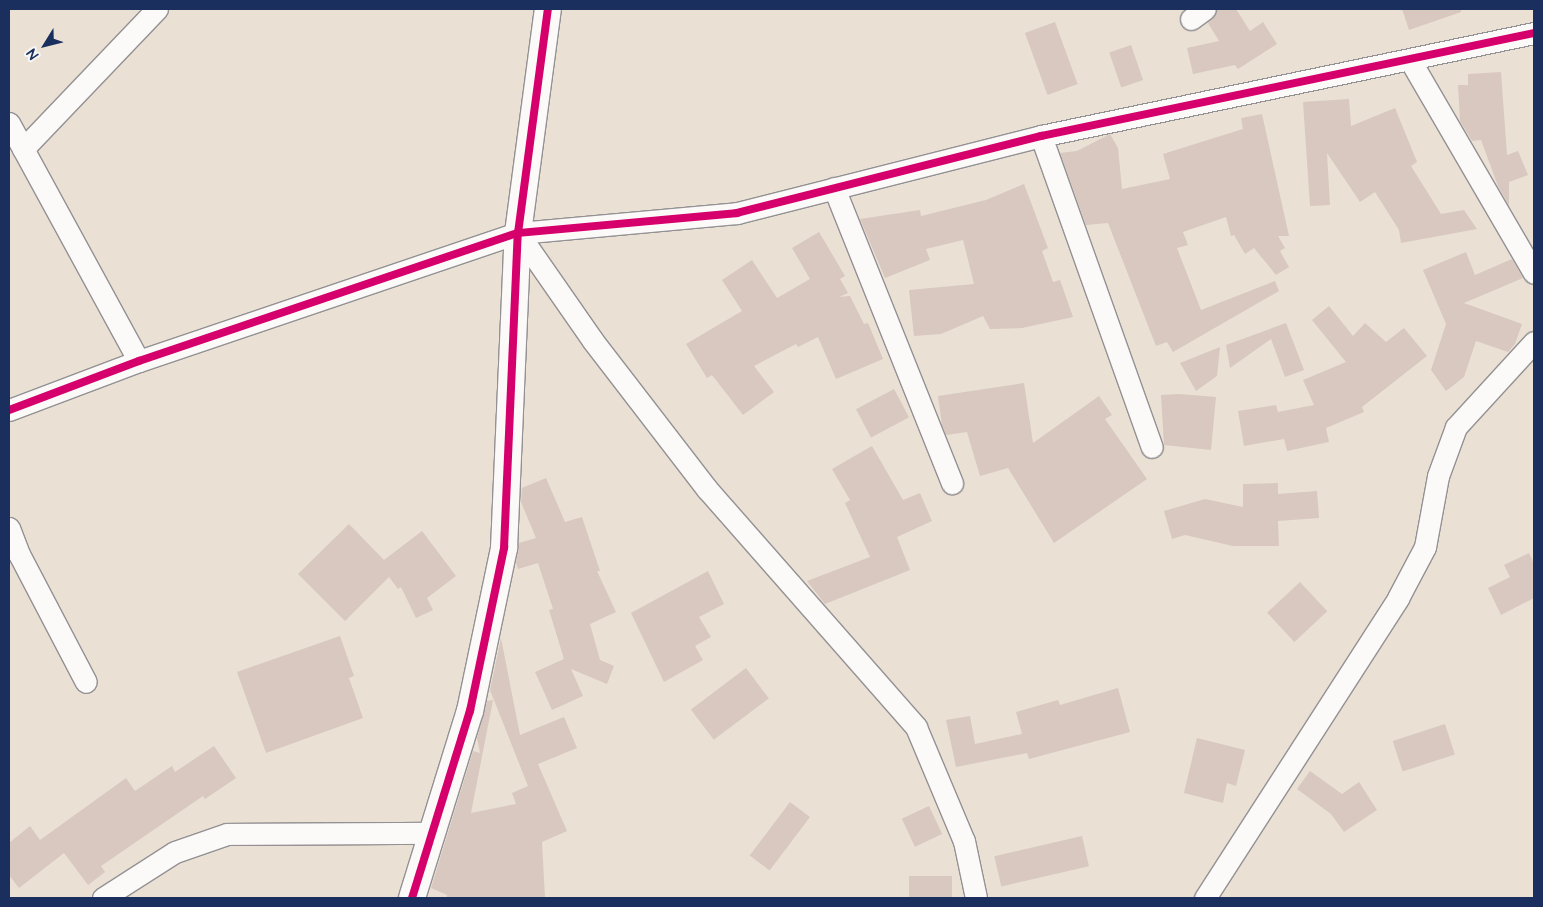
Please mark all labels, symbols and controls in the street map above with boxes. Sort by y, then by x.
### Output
north arrow [20,20,70,70]
text: N [22,44,44,63]

